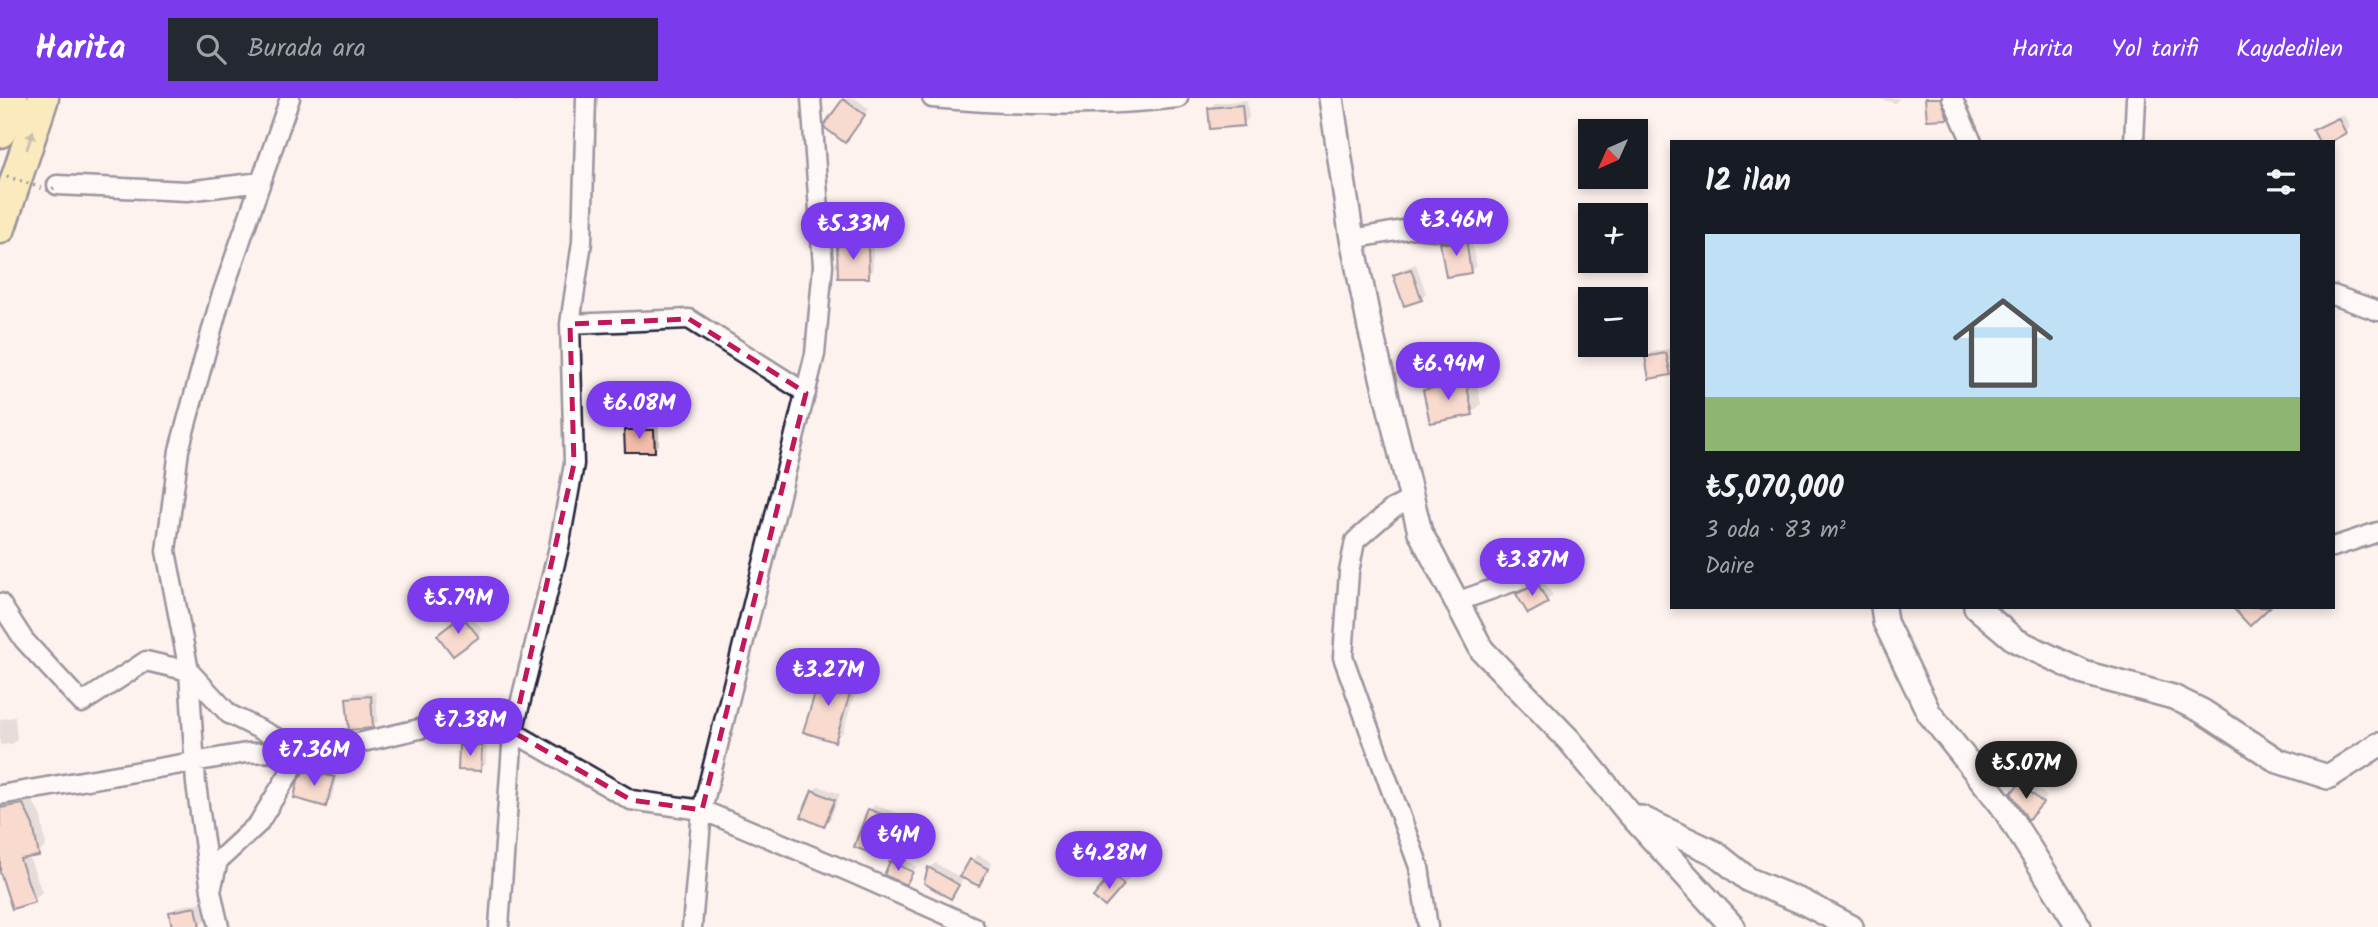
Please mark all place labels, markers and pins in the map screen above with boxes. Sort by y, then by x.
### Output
pin: ₺3.46M [1399,198,1513,258]
pin: ₺5.33M [796,202,910,262]
pin: ₺6.94M [1391,342,1505,402]
pin: ₺6.08M [582,382,696,441]
pin: ₺3.87M [1475,538,1589,598]
pin: ₺5.79M [401,576,515,636]
pin: ₺3.27M [771,648,885,708]
pin: ₺7.38M [413,698,527,758]
pin: ₺7.36M [257,728,371,788]
pin: ₺5.07M [1969,742,2083,801]
pin: ₺4M [864,814,932,873]
pin: ₺4.28M [1052,832,1166,891]

